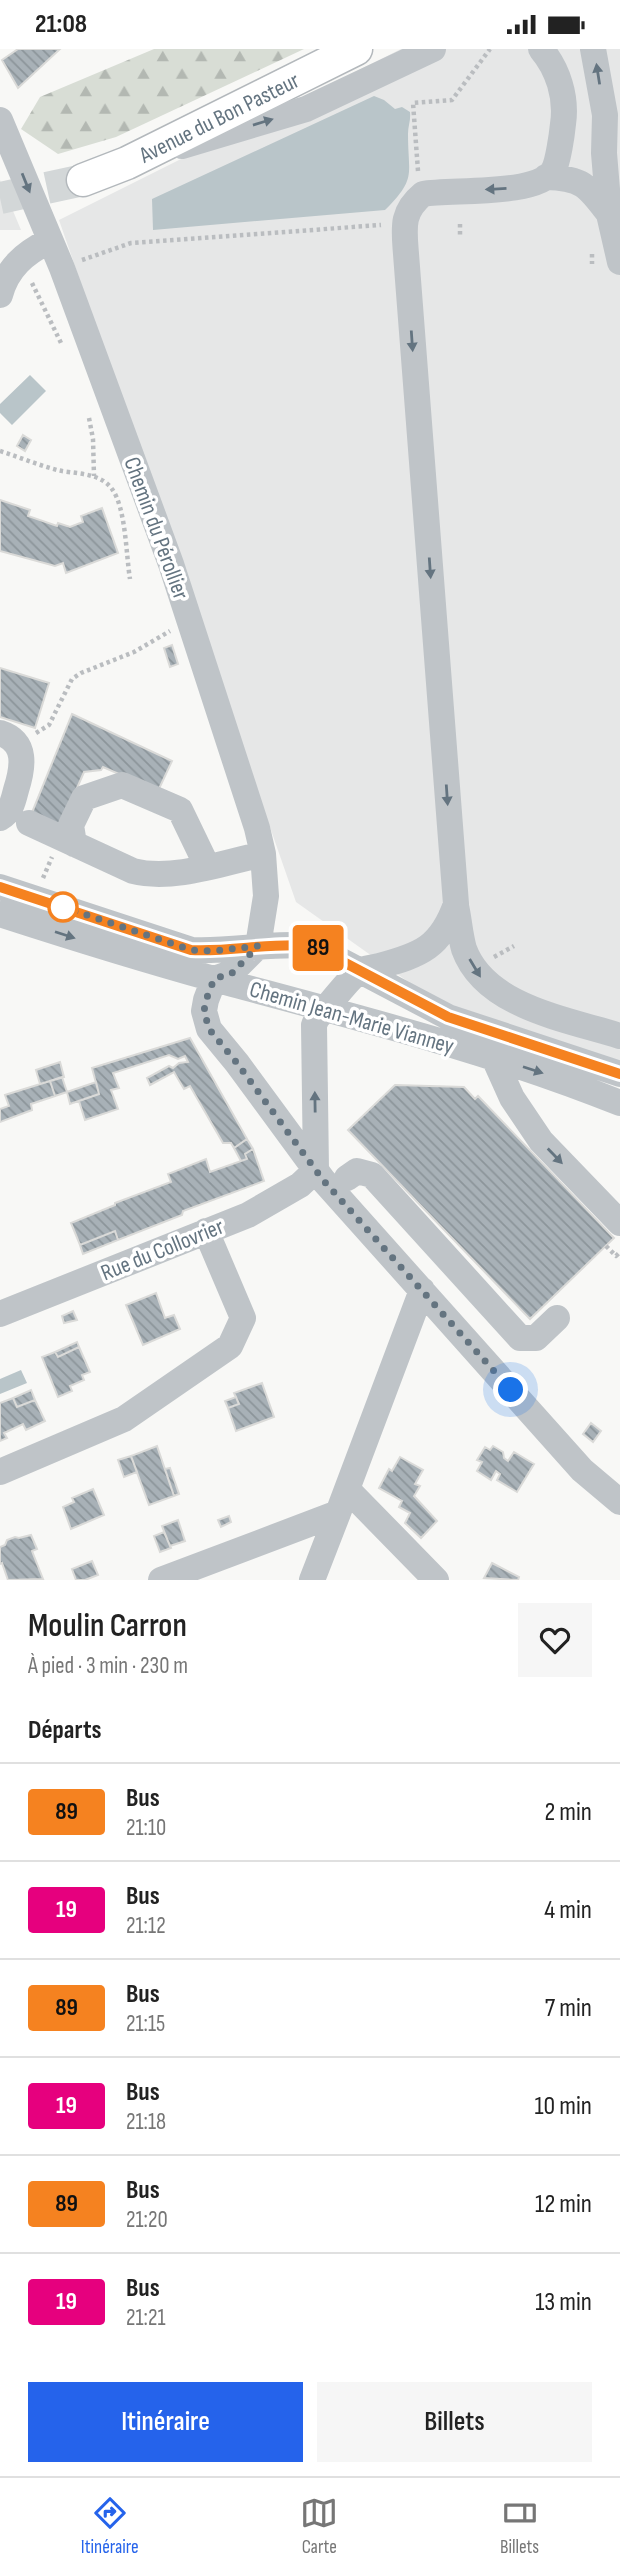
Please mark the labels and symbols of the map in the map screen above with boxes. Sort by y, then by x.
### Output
one-way arrow [593,62,604,84]
street label: Avenue du Bon Pasteur [134,66,304,170]
one-way arrow [252,117,273,127]
one-way arrow [20,173,31,194]
one-way arrow [485,183,507,194]
one-way arrow [407,330,418,352]
street label: Chemin du Pérollier [117,453,195,604]
one-way arrow [425,557,436,579]
one-way arrow [442,784,453,806]
unlabelled marker [48,892,78,922]
line badge: 89 [286,925,350,971]
one-way arrow [55,930,76,941]
one-way arrow [469,959,482,978]
street label: Chemin Jean-Marie Vianney [246,975,457,1061]
one-way arrow [522,1065,543,1076]
one-way arrow [309,1091,320,1113]
one-way arrow [547,1148,564,1165]
street label: Rue du Collovrier [97,1212,228,1287]
your location [493,1372,528,1407]

